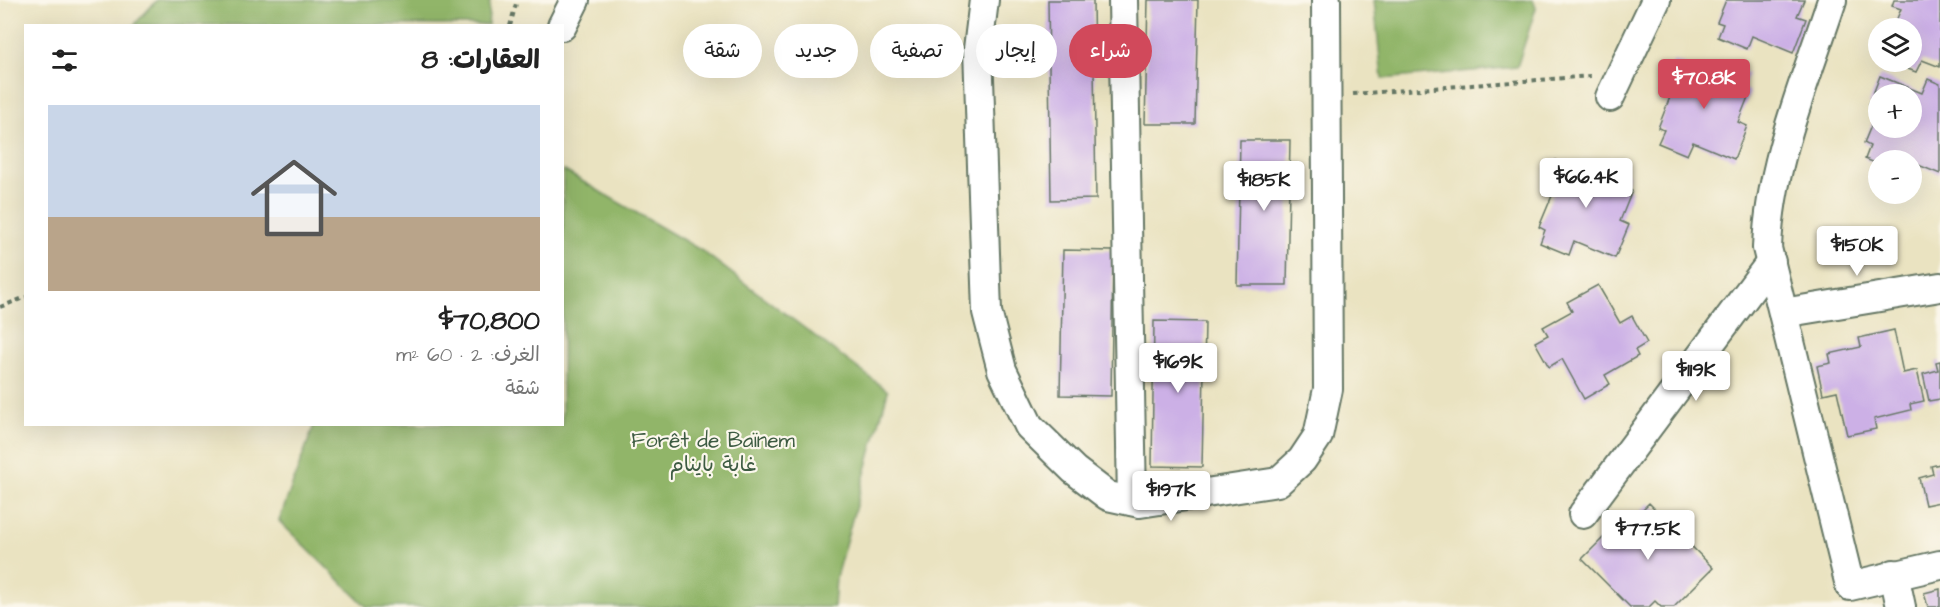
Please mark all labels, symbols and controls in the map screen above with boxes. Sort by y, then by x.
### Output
map controls [1868,18,1922,204]
button: layers [1868,18,1922,72]
chip: شقة [683,24,762,78]
chip: جديد [774,24,858,78]
chip: تصفية [870,24,964,78]
chip: إيجار [976,24,1057,78]
chip: شراء [1069,24,1152,78]
text: العقارات: 8 [421,42,540,78]
icon: filters [48,44,81,77]
pin: $70.8K [1655,59,1753,110]
text: $70.8K [1672,64,1736,92]
button: + [1868,84,1922,138]
icon: home [240,144,348,252]
button: − [1868,150,1922,204]
pin: $66.4K [1537,158,1635,209]
pin: $185K [1222,161,1306,212]
text: $66.4K [1554,163,1618,191]
text: $185K [1238,166,1290,194]
pin: $150K [1815,226,1899,277]
text: $150K [1831,231,1883,259]
text: $70,800 [439,303,540,339]
text: الغرف: 2 · 60 m² [396,341,540,369]
pin: $169K [1136,343,1220,394]
text: $169K [1153,348,1203,376]
pin: $119K [1654,351,1738,402]
text: $119K [1676,356,1716,384]
text: شقة [505,374,540,402]
park label: Forêt de Baïnem غابة باينام [631,426,796,480]
pin: $197K [1129,471,1213,522]
text: $197K [1146,476,1196,504]
pin: $77.5K [1599,510,1697,561]
text: $77.5K [1616,515,1680,543]

